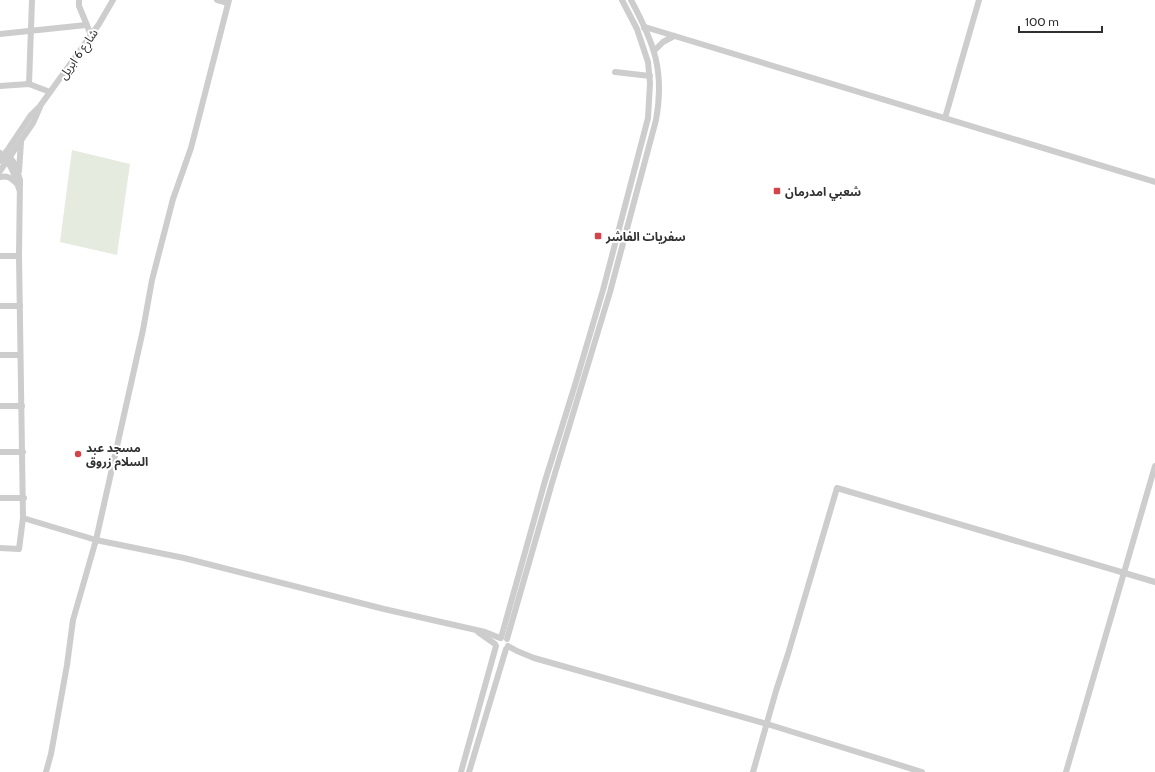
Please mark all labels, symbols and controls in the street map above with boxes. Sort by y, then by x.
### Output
scale bar [1019,8,1102,34]
text: 100 m [1025,14,1059,29]
street label: شارع 6 ابريل [55,26,103,83]
place label: شعبي امدرمان [785,184,861,201]
marker: شعبي امدرمان [772,186,782,196]
place label: سفريات الفاشر [605,229,686,244]
marker: سفريات الفاشر [593,231,603,241]
place label: مسجد عبد السلام زروق [86,440,148,471]
marker: مسجد عبد السلام زروق [73,449,83,459]

